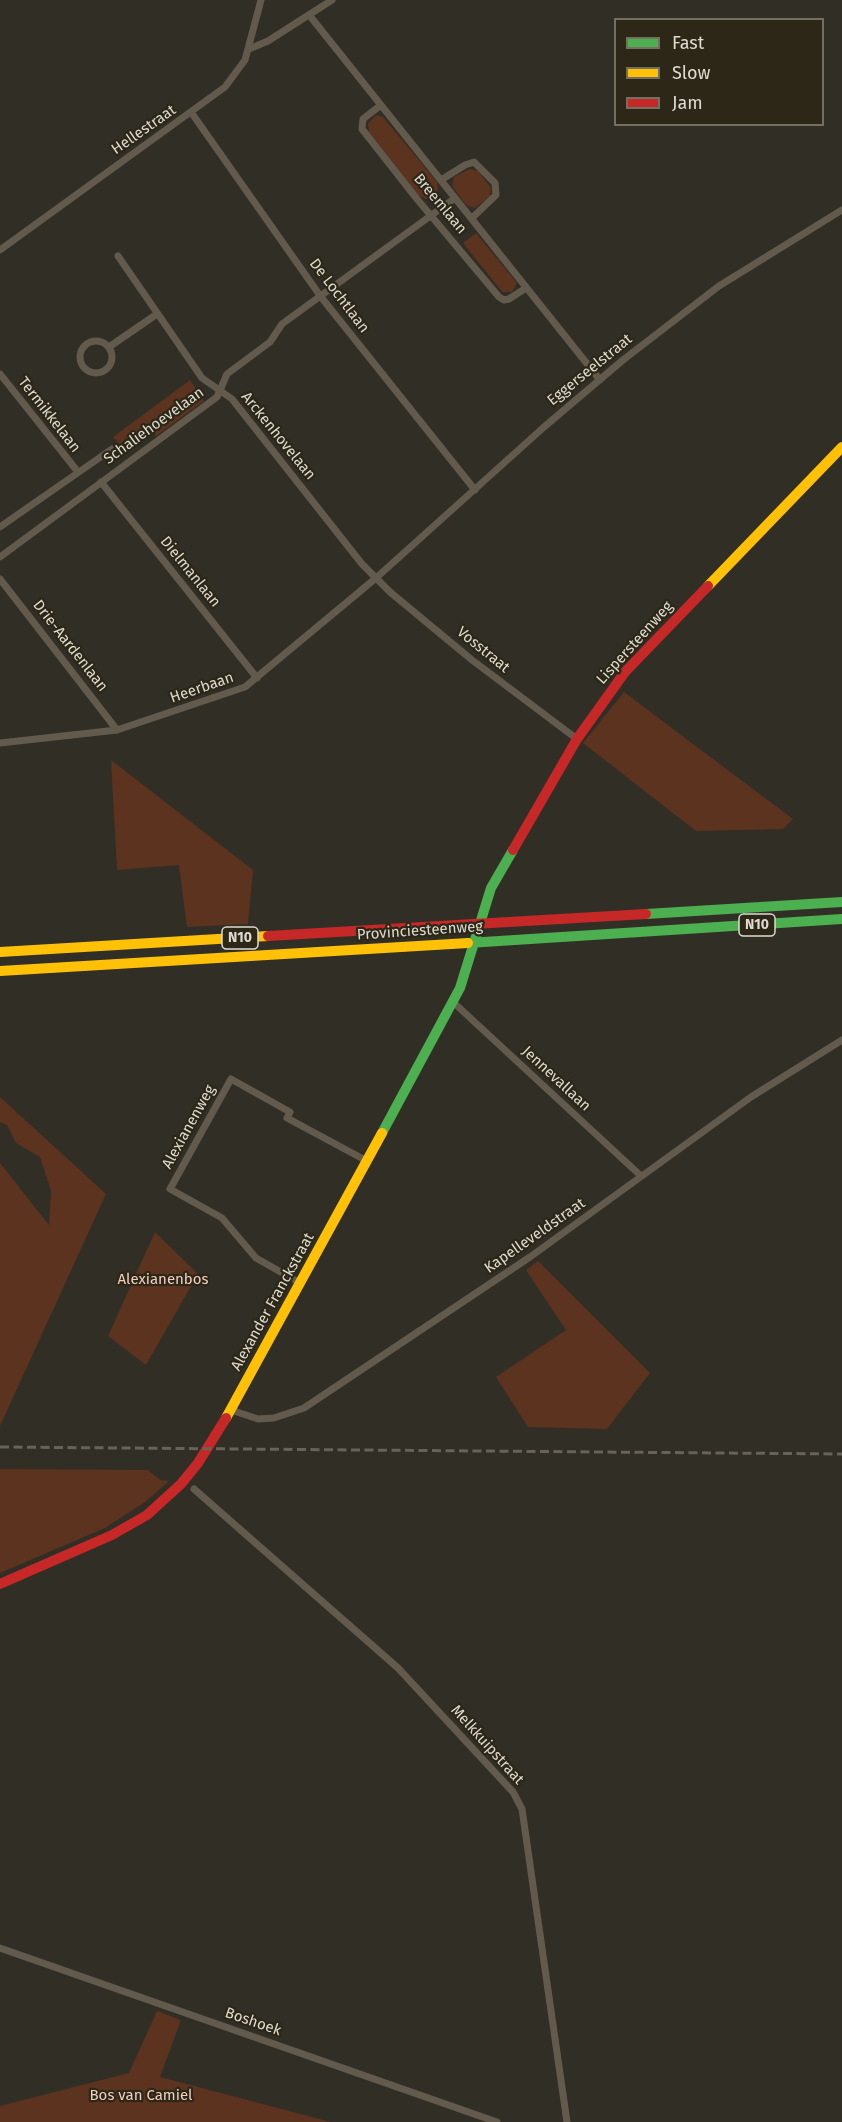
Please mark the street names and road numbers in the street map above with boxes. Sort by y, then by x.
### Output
street label: Hellestraat [108,101,180,159]
street label: Breemlaan [410,170,470,238]
street label: De Lochtlaan [305,255,373,337]
street label: Eggerseelstraat [544,330,636,410]
street label: Termikkelaan [14,374,84,456]
street label: Schaliehoevelaan [100,384,208,468]
street label: Arckenhovelaan [237,388,319,484]
street label: Dielmanlaan [156,533,224,611]
street label: Drie-Aardenlaan [29,597,111,695]
street label: Lispersteenweg [593,598,677,688]
street label: Vosstraat [453,623,513,677]
street label: Heerbaan [168,669,236,707]
road number: N10 [739,914,775,936]
street label: Provinciesteenweg [356,918,484,944]
road number: N10 [222,927,258,949]
street label: Jennevallaan [518,1043,594,1115]
street label: Alexianenweg [159,1082,219,1172]
street label: Kapelleveldstraat [481,1195,589,1277]
street label: Alexander Franckstraat [228,1230,318,1374]
street label: Melkkuipstraat [447,1702,527,1788]
street label: Boshoek [223,2004,283,2040]

